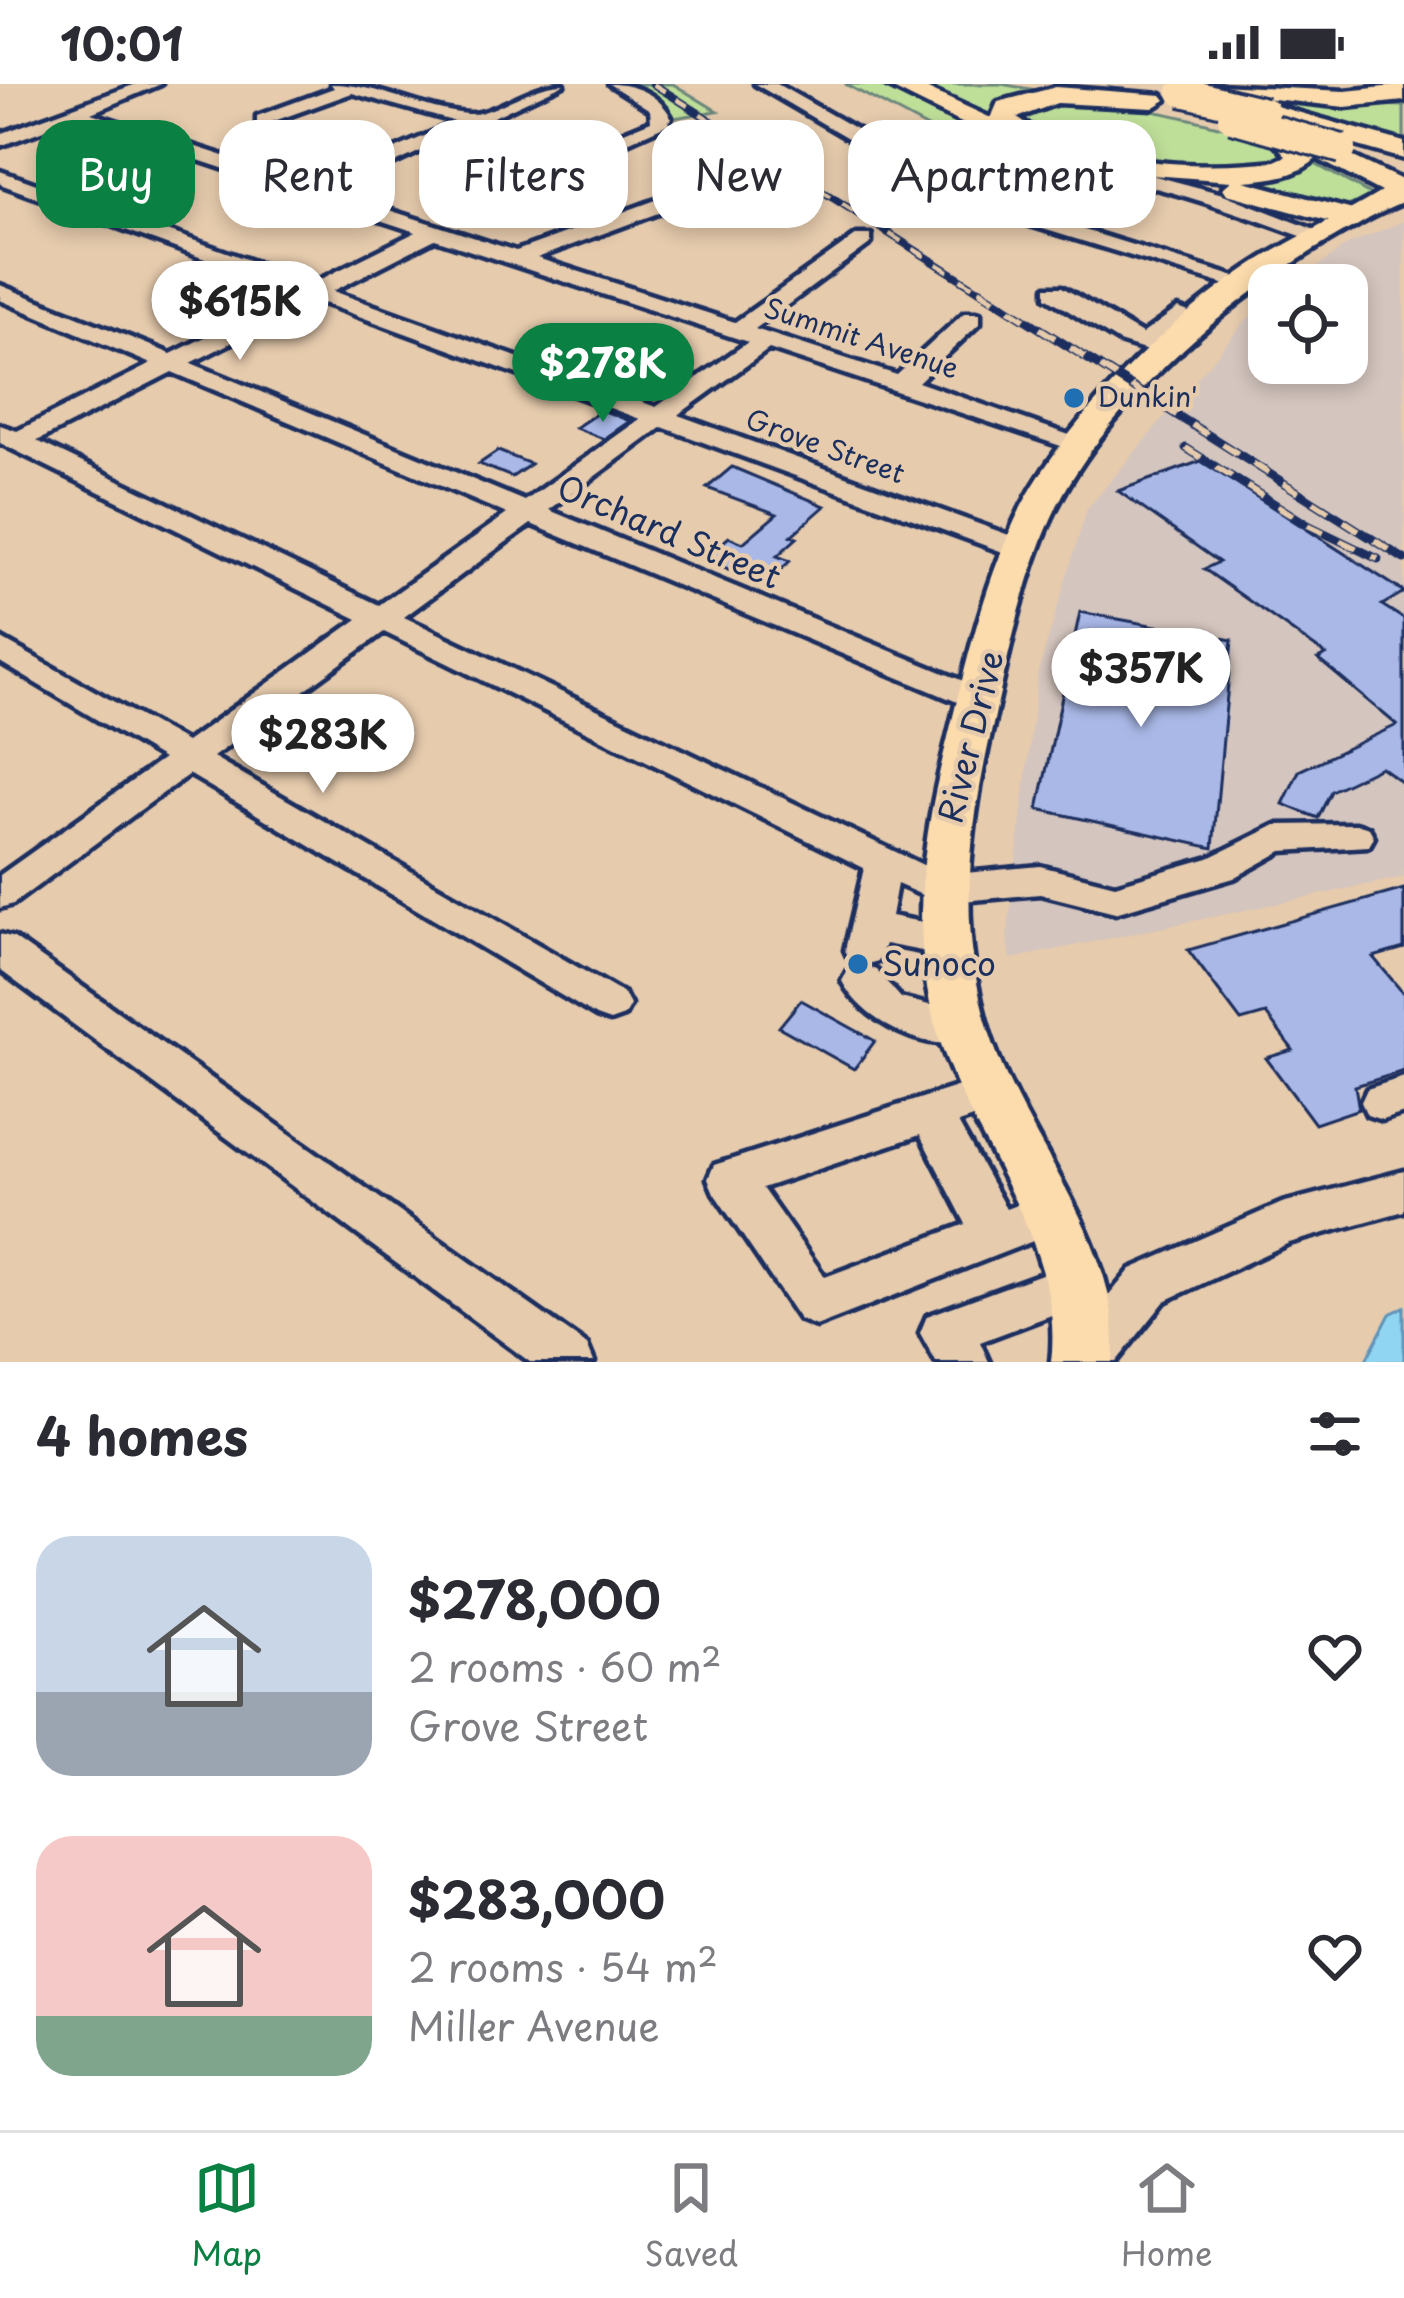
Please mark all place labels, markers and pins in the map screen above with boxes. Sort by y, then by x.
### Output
pin: $615K [156,261,324,363]
pin: $278K [519,323,687,425]
place label: Dunkin' [1098,375,1197,416]
marker: Dunkin' [1061,385,1087,411]
pin: $357K [1057,628,1225,730]
pin: $283K [239,694,407,796]
place label: Sunoco [882,937,996,987]
marker: Sunoco [845,951,871,977]

